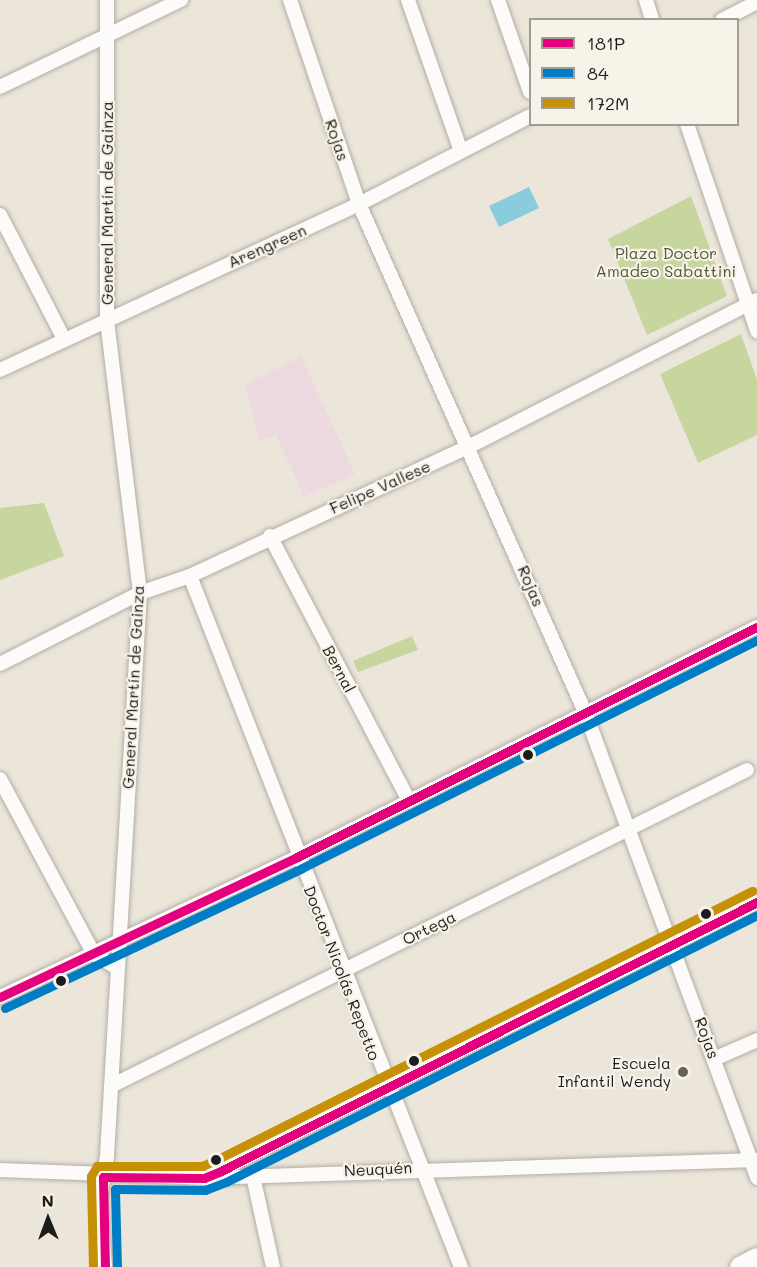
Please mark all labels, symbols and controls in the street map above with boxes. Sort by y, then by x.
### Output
legend [529,18,739,126]
text: 181P [587,31,625,55]
text: 84 [587,61,608,85]
text: 172M [587,91,629,115]
street label: General Martín de Gainza [97,101,117,305]
street label: Rojas [321,117,353,163]
street label: Arengreen [225,220,309,272]
park label: Plaza Doctor Amadeo Sabattini [596,243,736,281]
street label: Felipe Vallese [327,456,433,518]
street label: Rojas [514,563,548,609]
street label: General Martín de Gainza [118,585,148,789]
street label: Bernal [319,642,359,696]
unlabelled marker [522,749,534,761]
street label: Doctor Nicolás Repetto [300,883,384,1063]
street label: Ortega [399,907,459,949]
unlabelled marker [700,908,712,920]
unlabelled marker [55,975,67,987]
street label: Rojas [691,1015,723,1061]
place label: Escuela Infantil Wendy [558,1053,671,1091]
unlabelled marker [408,1055,420,1067]
marker: Escuela Infantil Wendy [676,1065,690,1079]
unlabelled marker [210,1154,222,1166]
street label: Neuquén [343,1158,413,1180]
north arrow [18,1189,78,1249]
text: N [41,1190,54,1211]

